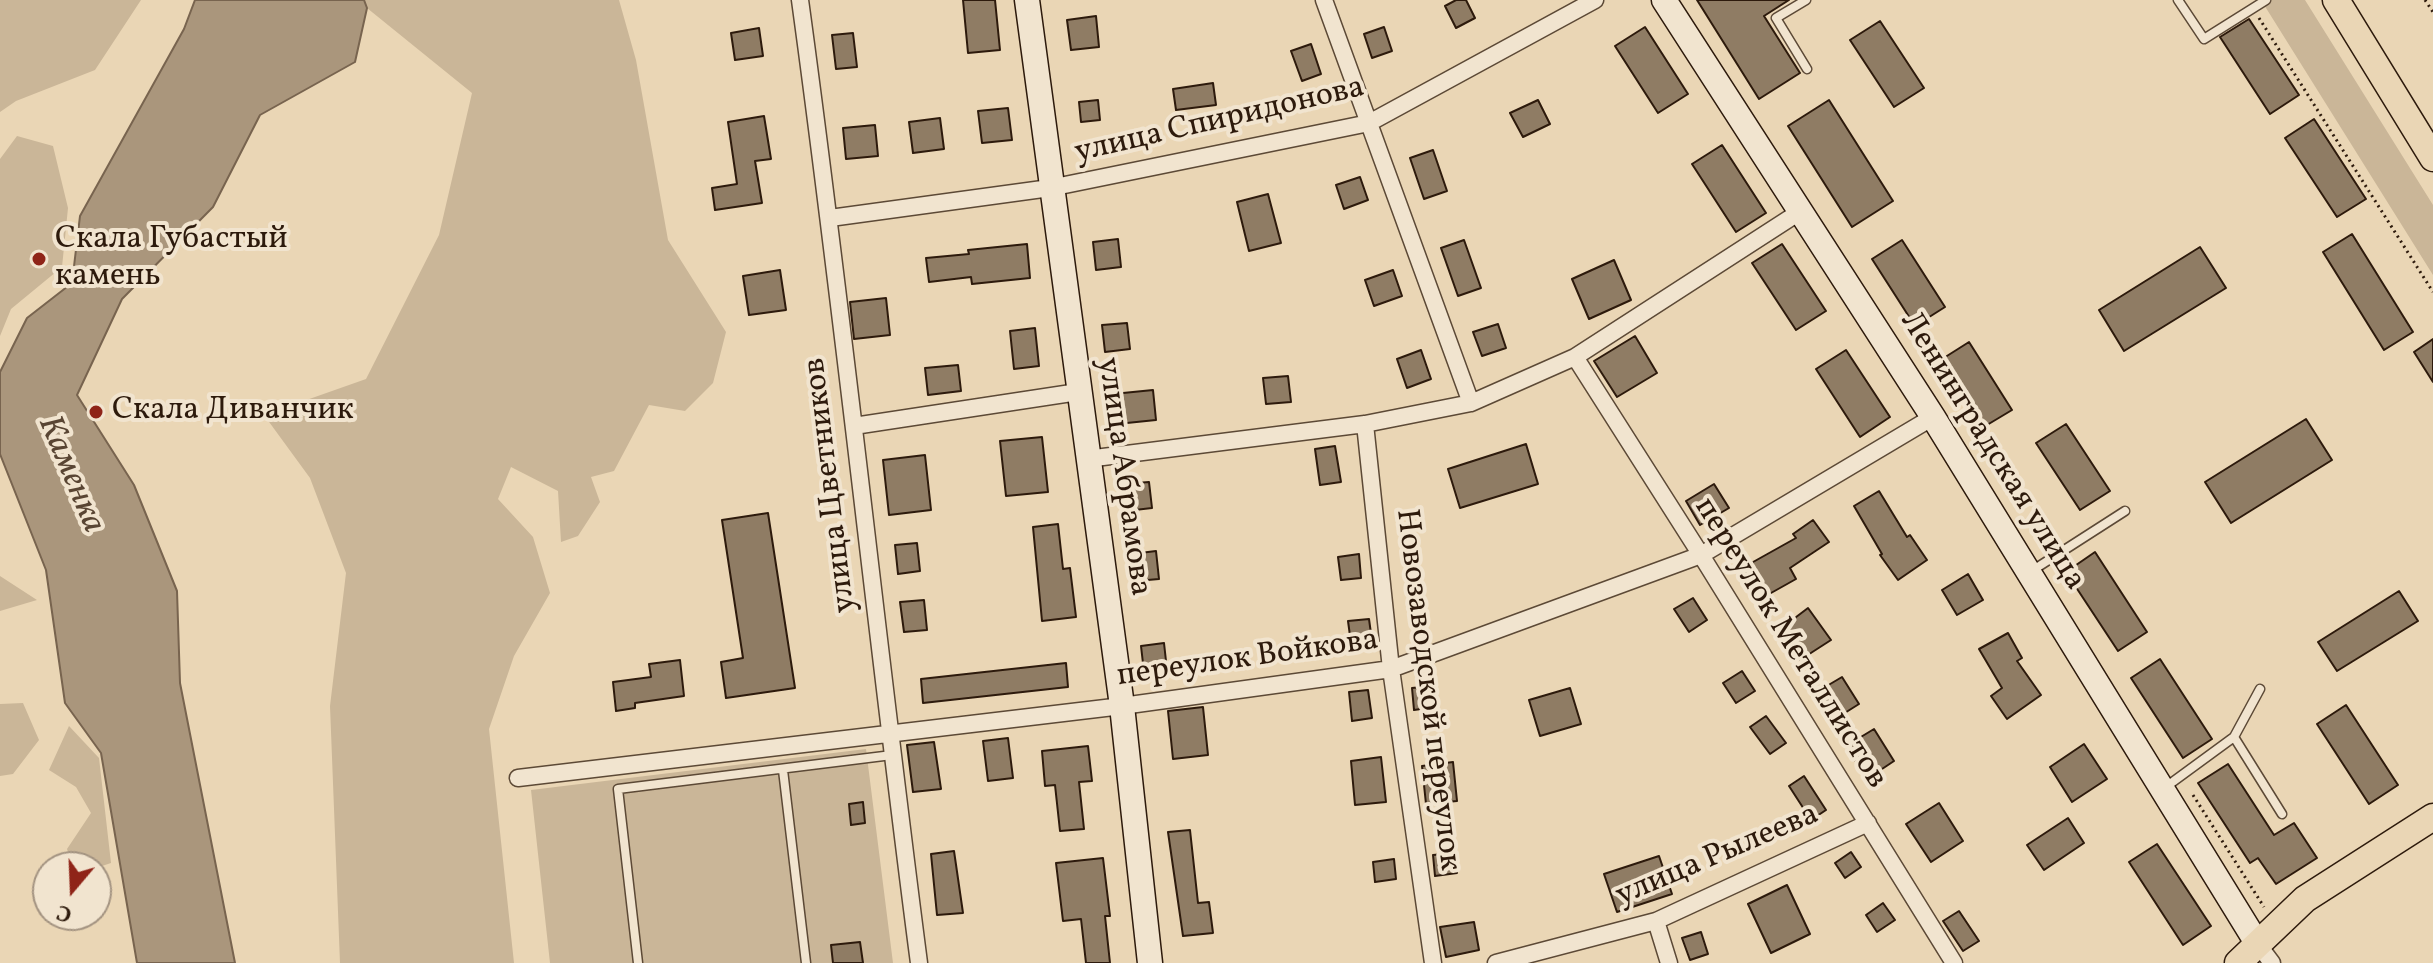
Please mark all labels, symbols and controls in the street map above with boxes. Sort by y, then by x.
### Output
street label: улица Спиридонова [1071,70,1369,174]
place label: Скала Губастый камень [55,222,288,297]
marker: Скала Губастый камень [30,250,48,268]
street label: Ленинградская улица [1890,306,2092,598]
street label: улица Цветников [797,355,867,615]
street label: улица Абрамова [1086,355,1158,599]
place label: Скала Диванчик [112,393,354,431]
marker: Скала Диванчик [87,403,105,421]
water label: Каменка [26,410,112,540]
street label: переулок Металлистов [1684,492,1894,796]
street label: Новозаводской переулок [1385,507,1467,873]
street label: переулок Войкова [1115,623,1381,697]
street label: улица Рылеева [1611,797,1825,917]
north arrow [32,851,112,931]
text: С [53,895,76,929]

